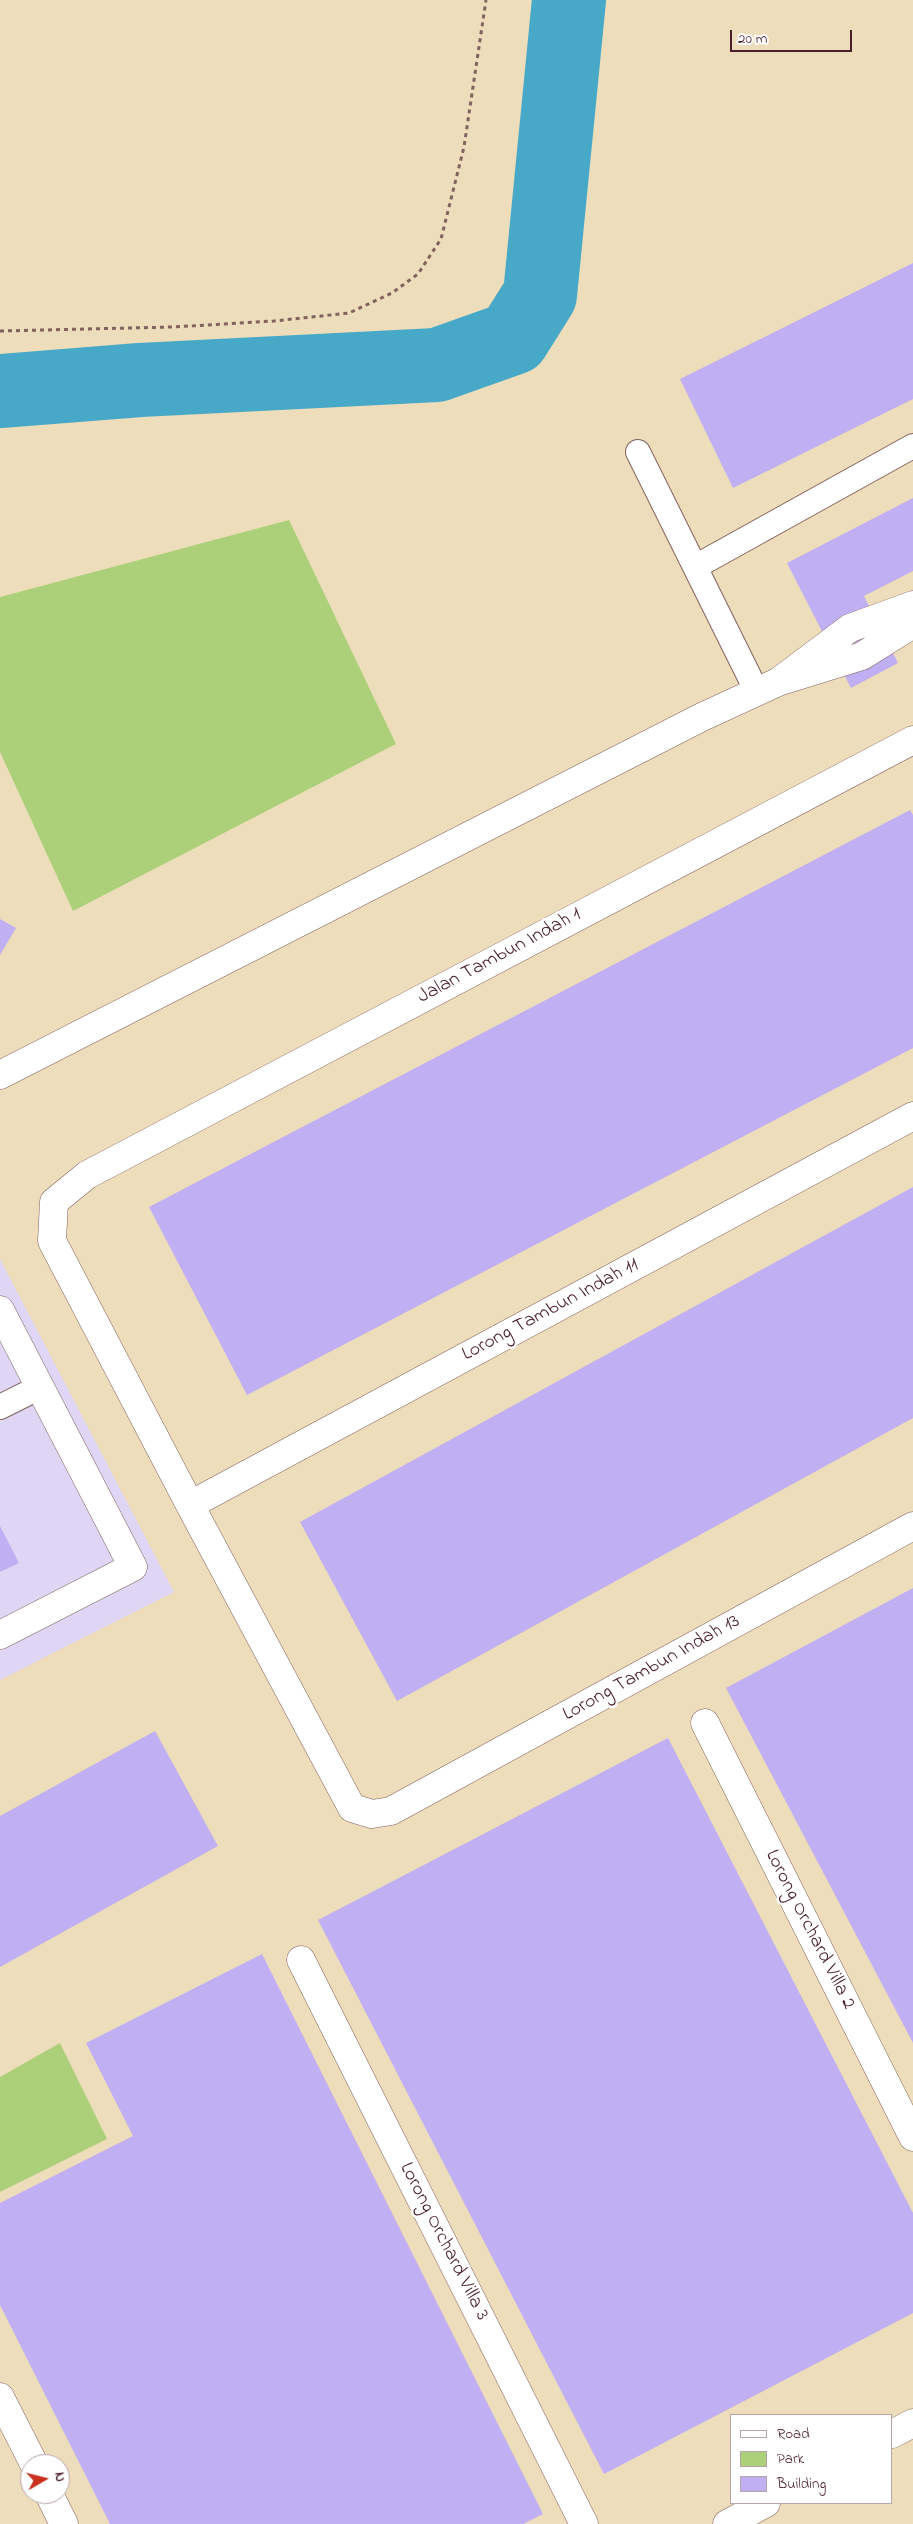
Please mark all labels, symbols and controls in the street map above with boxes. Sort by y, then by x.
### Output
scale bar [733,20,856,52]
text: 20 m [738,28,767,50]
street label: Jalan Tambun Indah 1 [414,904,586,1010]
street label: Lorong Tambun Indah 11 [459,1254,643,1368]
street label: Lorong Tambun Indah 13 [559,1610,745,1728]
street label: Lorong Orchard Villa 2 [758,1846,860,2014]
street label: Lorong Orchard Villa 3 [393,2159,493,2325]
legend [730,2414,893,2504]
text: Road [777,2423,810,2445]
text: Park [777,2448,804,2470]
north arrow [20,2454,70,2504]
text: N [48,2471,70,2483]
text: Building [777,2473,826,2495]

